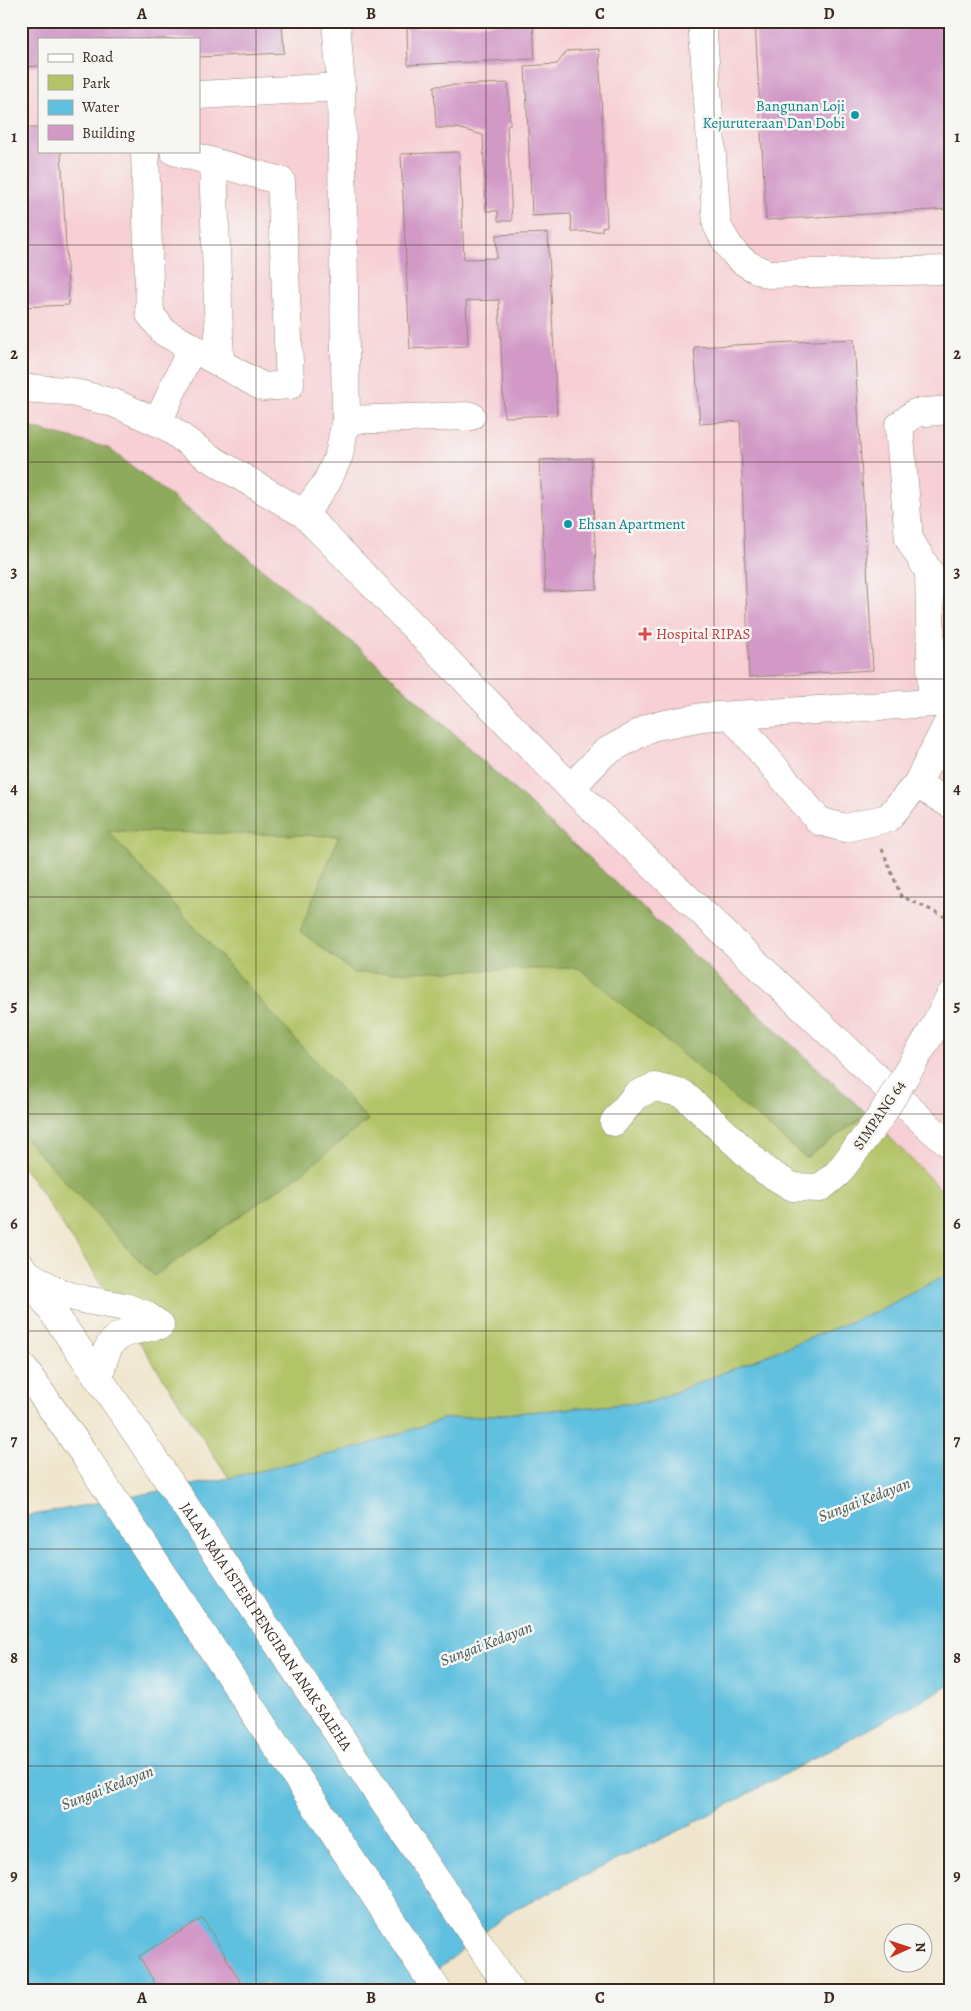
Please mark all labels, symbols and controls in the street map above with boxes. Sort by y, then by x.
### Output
text: A [136,3,148,25]
text: B [366,3,376,25]
text: C [595,3,605,25]
text: D [823,3,835,25]
legend [38,38,200,152]
text: Road [82,47,114,67]
text: Park [82,73,111,93]
place label: Bangunan Loji Kejuruteraan Dan Dobi [703,96,845,133]
text: Water [81,97,119,117]
marker: Bangunan Loji Kejuruteraan Dan Dobi [849,109,861,121]
text: Building [82,123,135,143]
text: 1 [11,126,17,148]
text: 1 [954,126,960,148]
text: 2 [10,343,18,365]
text: 2 [953,343,961,365]
place label: Ehsan Apartment [578,514,686,534]
marker: Ehsan Apartment [562,518,574,530]
text: 3 [11,561,18,583]
text: 3 [954,561,961,583]
place label: Hospital RIPAS [656,624,750,644]
marker: Hospital RIPAS [638,627,652,641]
text: 4 [10,778,18,800]
text: 4 [953,778,961,800]
text: 5 [11,995,18,1017]
text: 5 [954,995,961,1017]
street label: SIMPANG 64 [848,1076,910,1154]
text: 6 [10,1213,18,1235]
text: 6 [953,1213,961,1235]
text: 7 [11,1430,18,1452]
text: 7 [954,1430,961,1452]
water label: Sungai Kedayan [815,1472,914,1528]
street label: JALAN RAJA ISTERI PENGIRAN ANAK SALEHA [176,1498,357,1755]
water label: Sungai Kedayan [437,1616,536,1672]
text: 8 [10,1647,18,1669]
text: 8 [953,1647,961,1669]
water label: Sungai Kedayan [58,1760,157,1816]
text: 9 [10,1865,18,1887]
text: 9 [953,1865,961,1887]
north arrow [884,1924,934,1974]
text: N [911,1942,930,1953]
text: A [136,1987,148,2009]
text: B [366,1987,376,2009]
text: C [595,1987,605,2009]
text: D [823,1987,835,2009]

